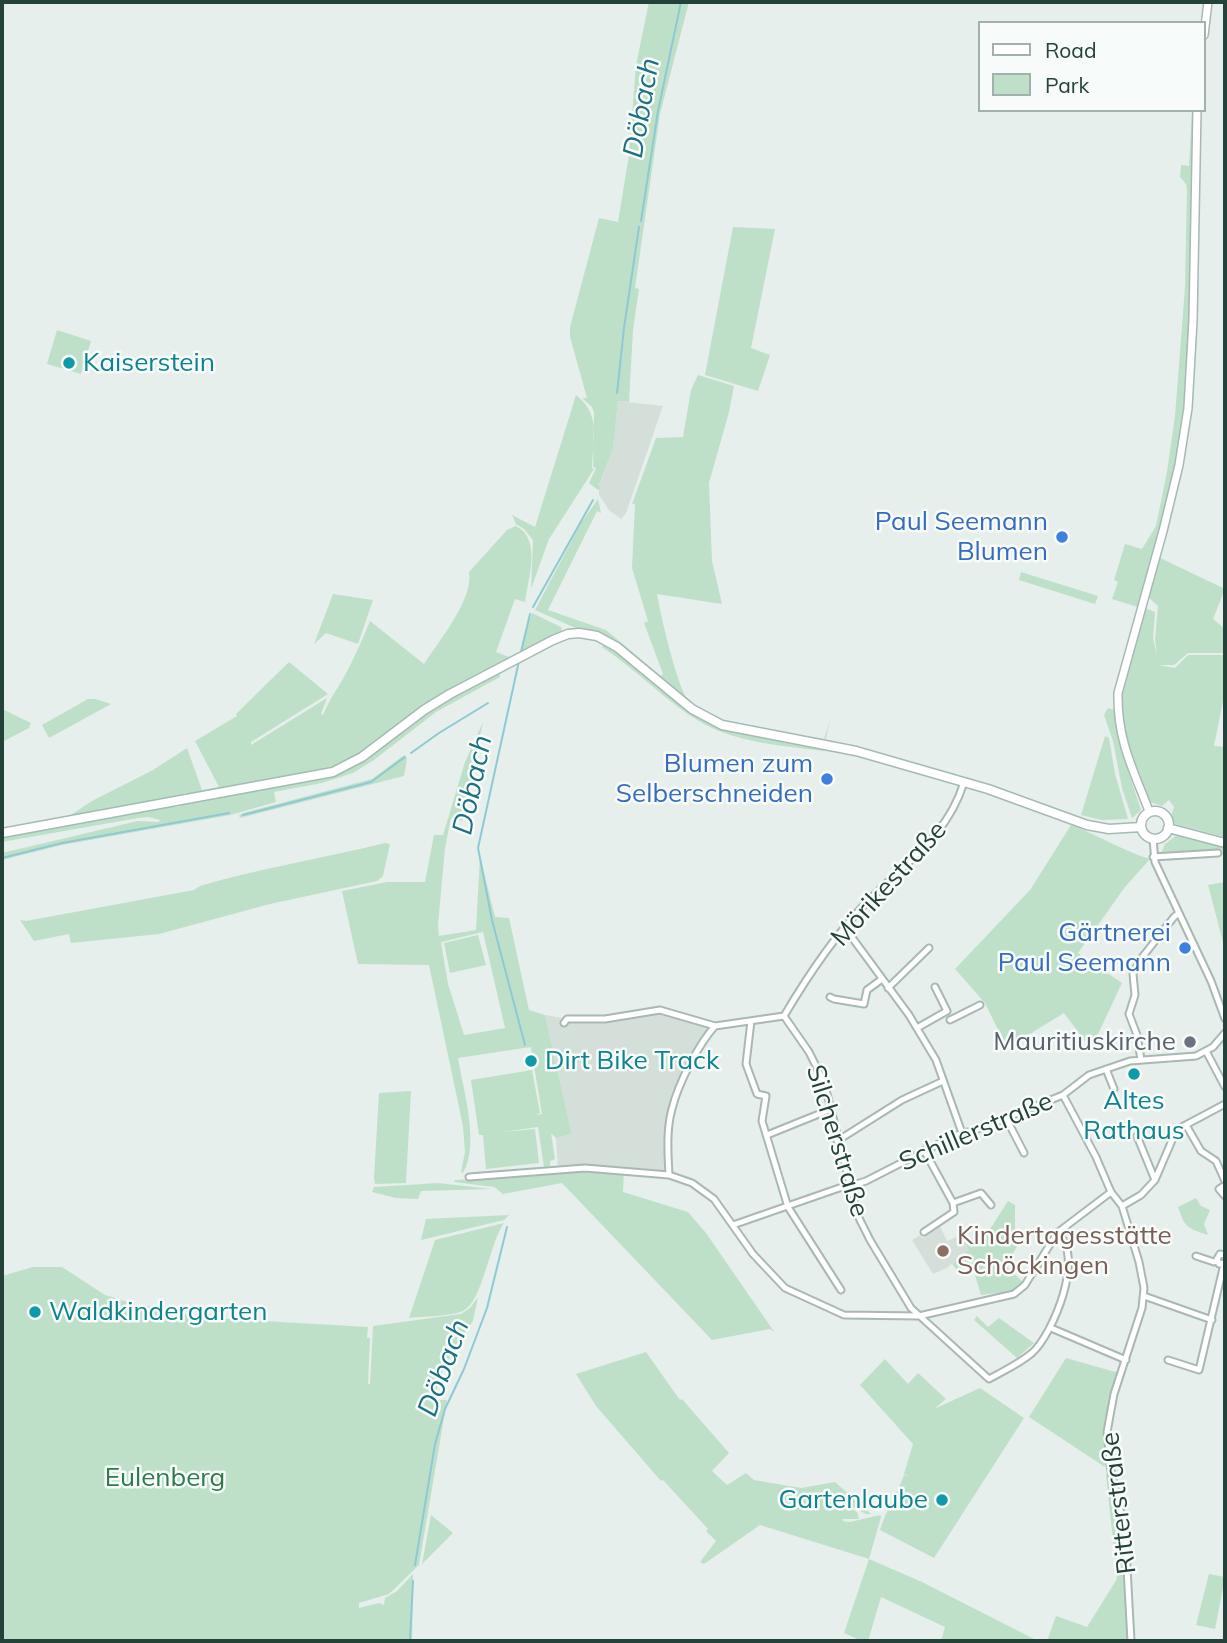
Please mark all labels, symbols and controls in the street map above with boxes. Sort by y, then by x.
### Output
legend [978,21,1206,112]
text: Road [1045,37,1096,63]
water label: Döbach [617,55,667,161]
text: Park [1045,72,1089,98]
place label: Kaiserstein [83,347,215,379]
marker: Kaiserstein [61,355,77,371]
place label: Paul Seemann Blumen [875,506,1048,568]
marker: Paul Seemann Blumen [1054,529,1070,545]
water label: Döbach [446,732,500,838]
place label: Blumen zum Selberschneiden [616,748,813,810]
marker: Blumen zum Selberschneiden [819,771,835,787]
street label: Mörikestraße [825,815,953,953]
place label: Gärtnerei Paul Seemann [998,917,1171,978]
marker: Gärtnerei Paul Seemann [1177,940,1193,956]
place label: Mauritiuskirche [993,1026,1176,1058]
marker: Mauritiuskirche [1182,1034,1198,1050]
place label: Dirt Bike Track [545,1045,719,1077]
marker: Dirt Bike Track [523,1053,539,1069]
street label: Silcherstraße [799,1061,875,1221]
marker: Altes Rathaus [1126,1066,1142,1082]
place label: Altes Rathaus [1083,1085,1185,1146]
street label: Schillerstraße [895,1086,1057,1178]
place label: Kindertagesstätte Schöckingen [957,1220,1172,1282]
marker: Kindertagesstätte Schöckingen [935,1243,951,1259]
place label: Waldkindergarten [49,1296,267,1328]
marker: Waldkindergarten [27,1304,43,1320]
water label: Döbach [411,1315,477,1421]
street label: Ritterstraße [1095,1430,1143,1576]
park label: Eulenberg [105,1462,225,1494]
place label: Gartenlaube [778,1484,928,1516]
marker: Gartenlaube [934,1492,950,1508]

